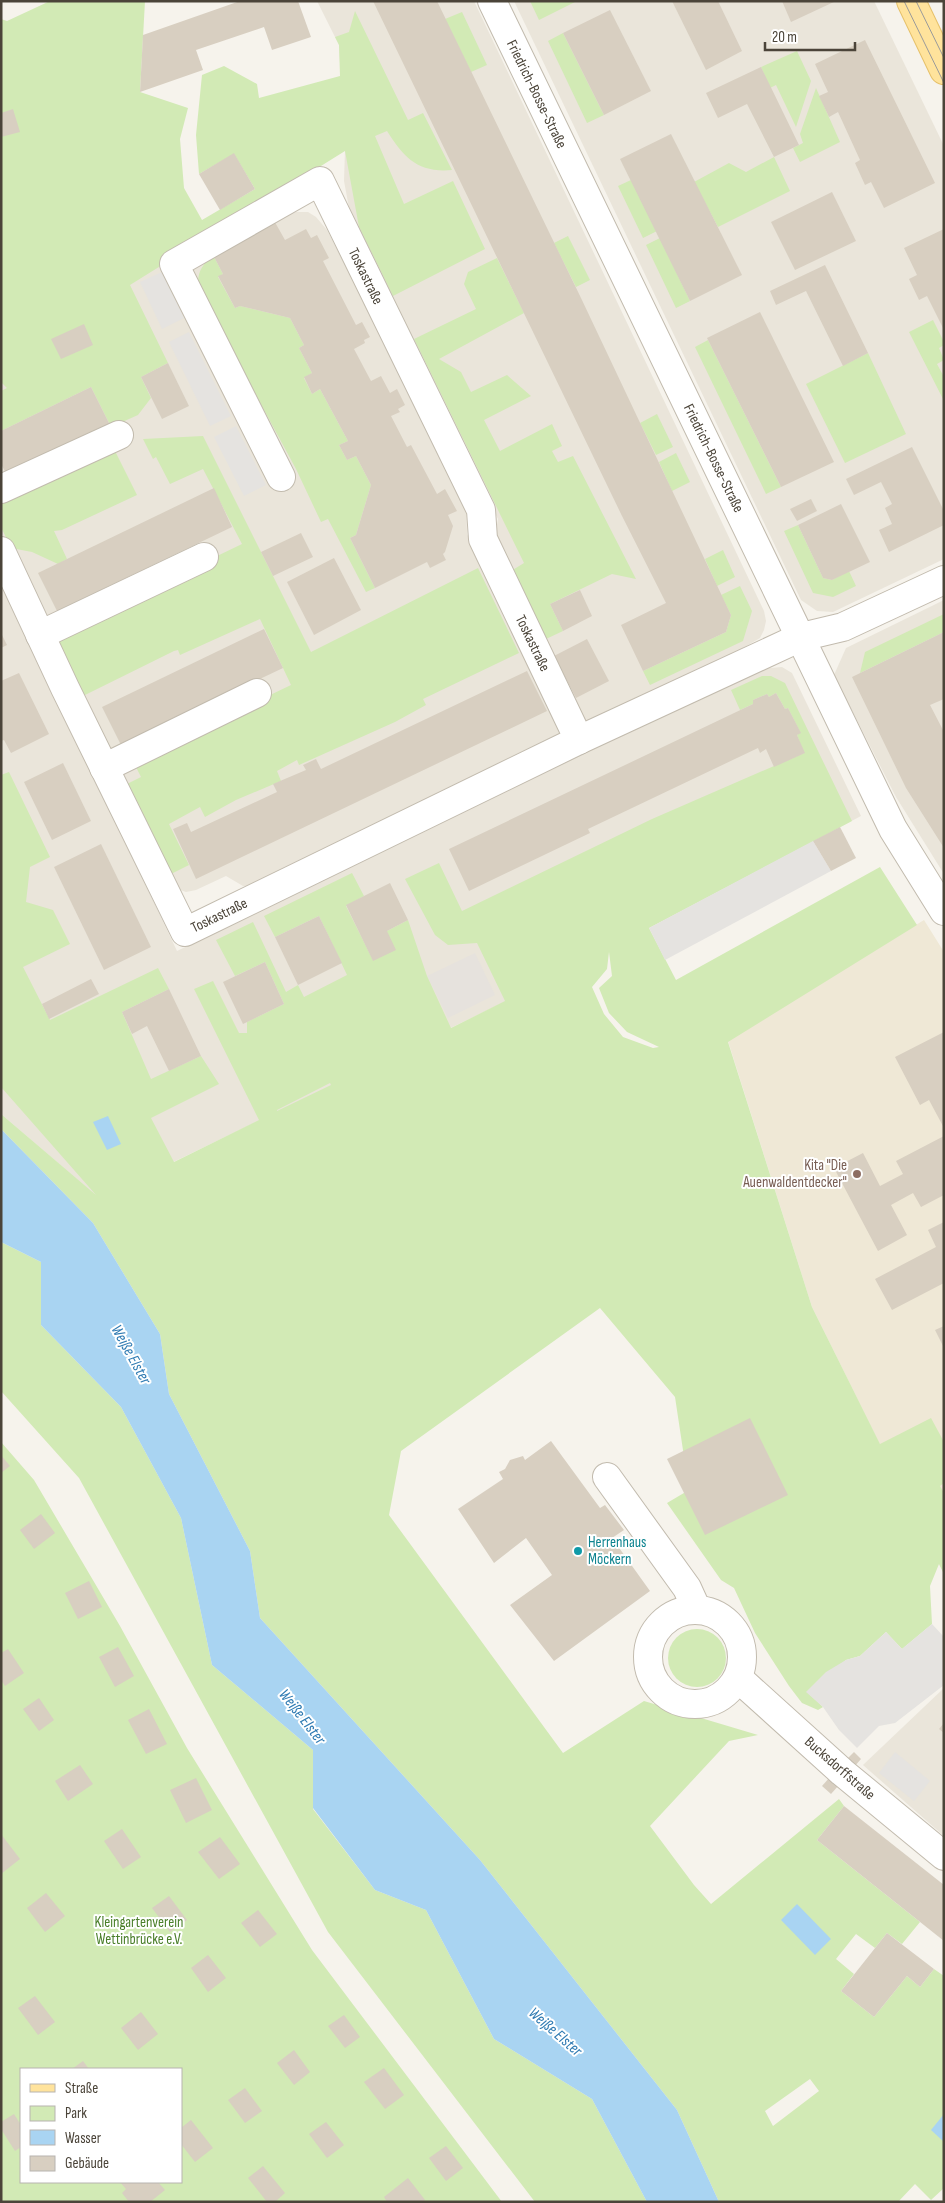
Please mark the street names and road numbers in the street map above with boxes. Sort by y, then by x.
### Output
street label: Friedrich-Bosse-Straße [502,37,571,151]
street label: Toskastraße [344,245,387,308]
street label: Friedrich-Bosse-Straße [679,401,748,515]
street label: Toskastraße [511,612,554,675]
street label: Toskastraße [188,894,251,937]
street label: Bucksdorffstraße [800,1732,879,1804]

